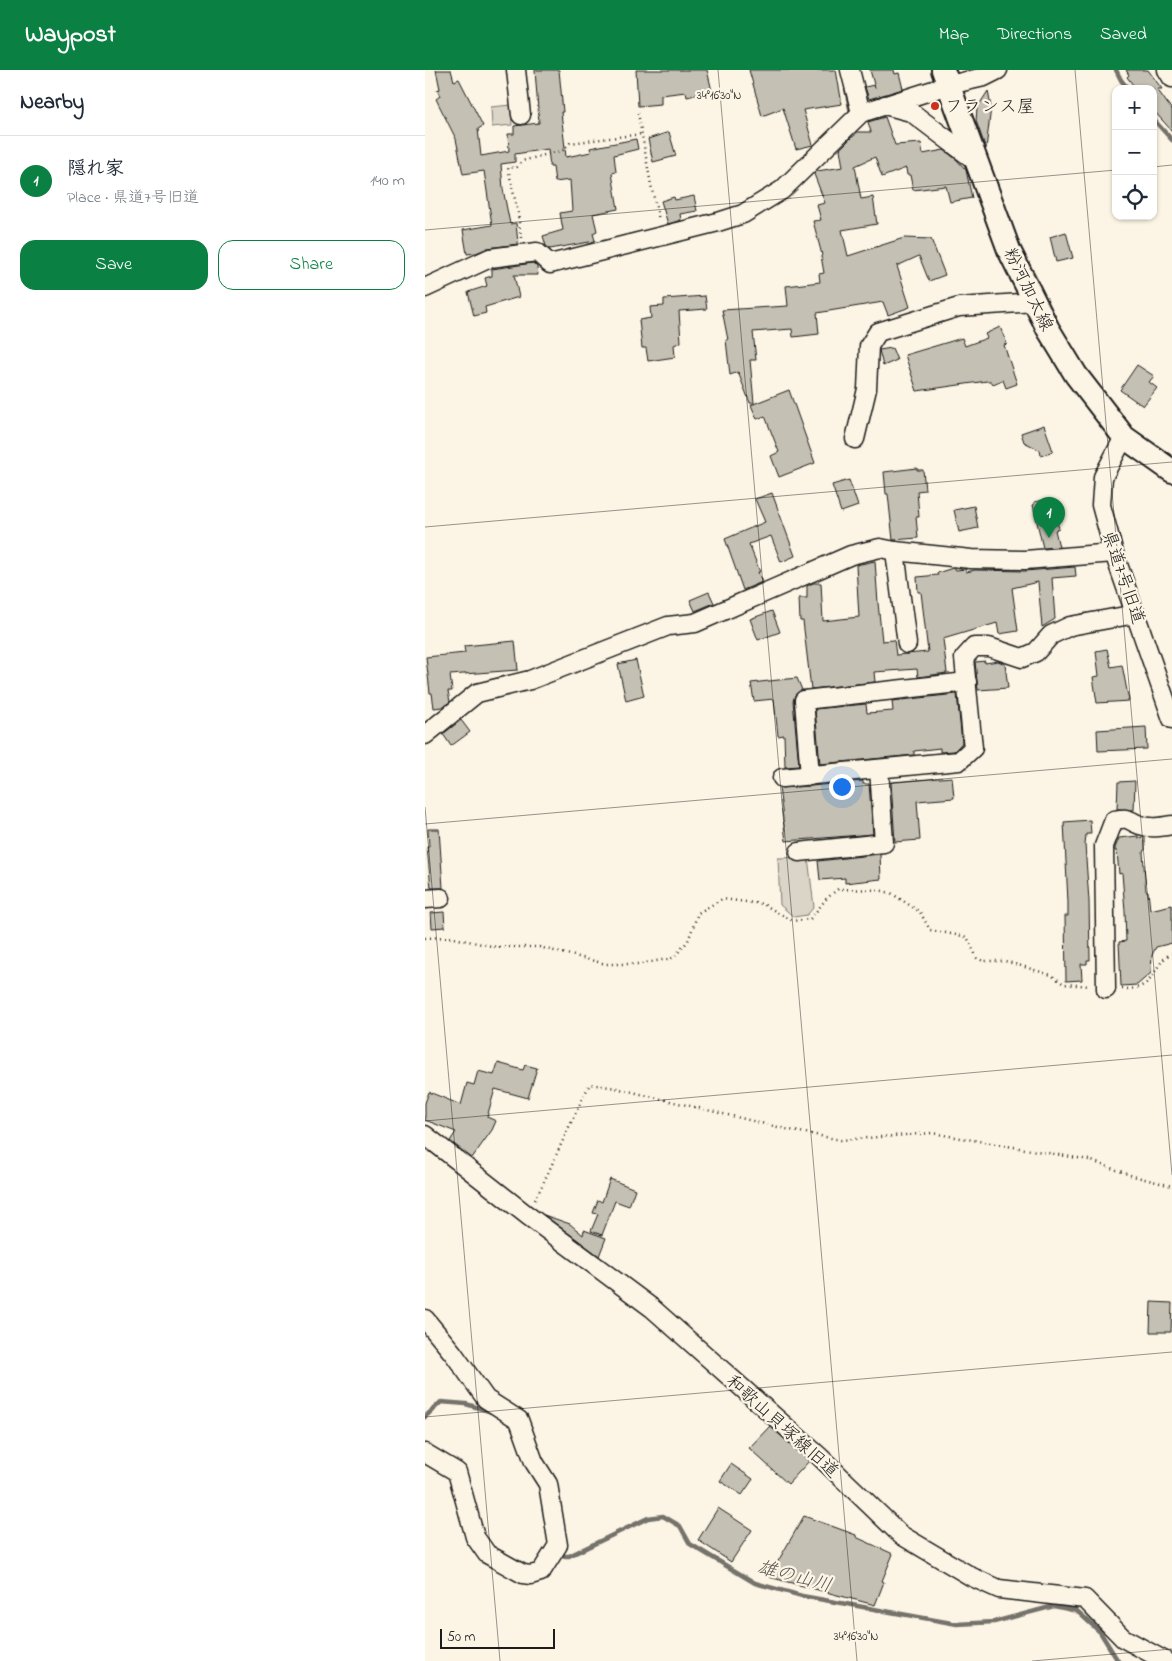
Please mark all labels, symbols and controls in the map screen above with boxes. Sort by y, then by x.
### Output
text: Waypost [25,18,116,53]
text: Map [939,22,969,48]
text: Directions [997,22,1072,48]
text: Saved [1100,22,1147,48]
map controls [1112,85,1157,220]
button: + [1112,85,1157,130]
text: 34°16'30"N [697,87,741,105]
text: Nearby [20,88,84,118]
place label: フランス屋 [945,95,1035,121]
marker: フランス屋 [929,100,941,112]
button: − [1112,130,1157,175]
text: 隠れ家 [67,156,124,183]
text: 1 [33,169,39,193]
text: 140 m [370,169,405,193]
button: locate [1112,175,1157,220]
text: Place · 県道7号旧道 [67,186,199,210]
button: Save [20,240,208,290]
button: Share [218,240,405,290]
street label: 粉河加太線 [996,244,1059,336]
pin: 1 [1033,497,1065,538]
street label: 県道7号旧道 [1094,527,1150,628]
your location [829,774,855,800]
street label: 和歌山貝塚線旧道 [719,1370,844,1485]
water label: 雄の山川 [754,1555,835,1600]
scale bar [440,1626,555,1649]
text: 50 m [447,1627,475,1648]
text: 34°16'30"N [834,1628,878,1646]

